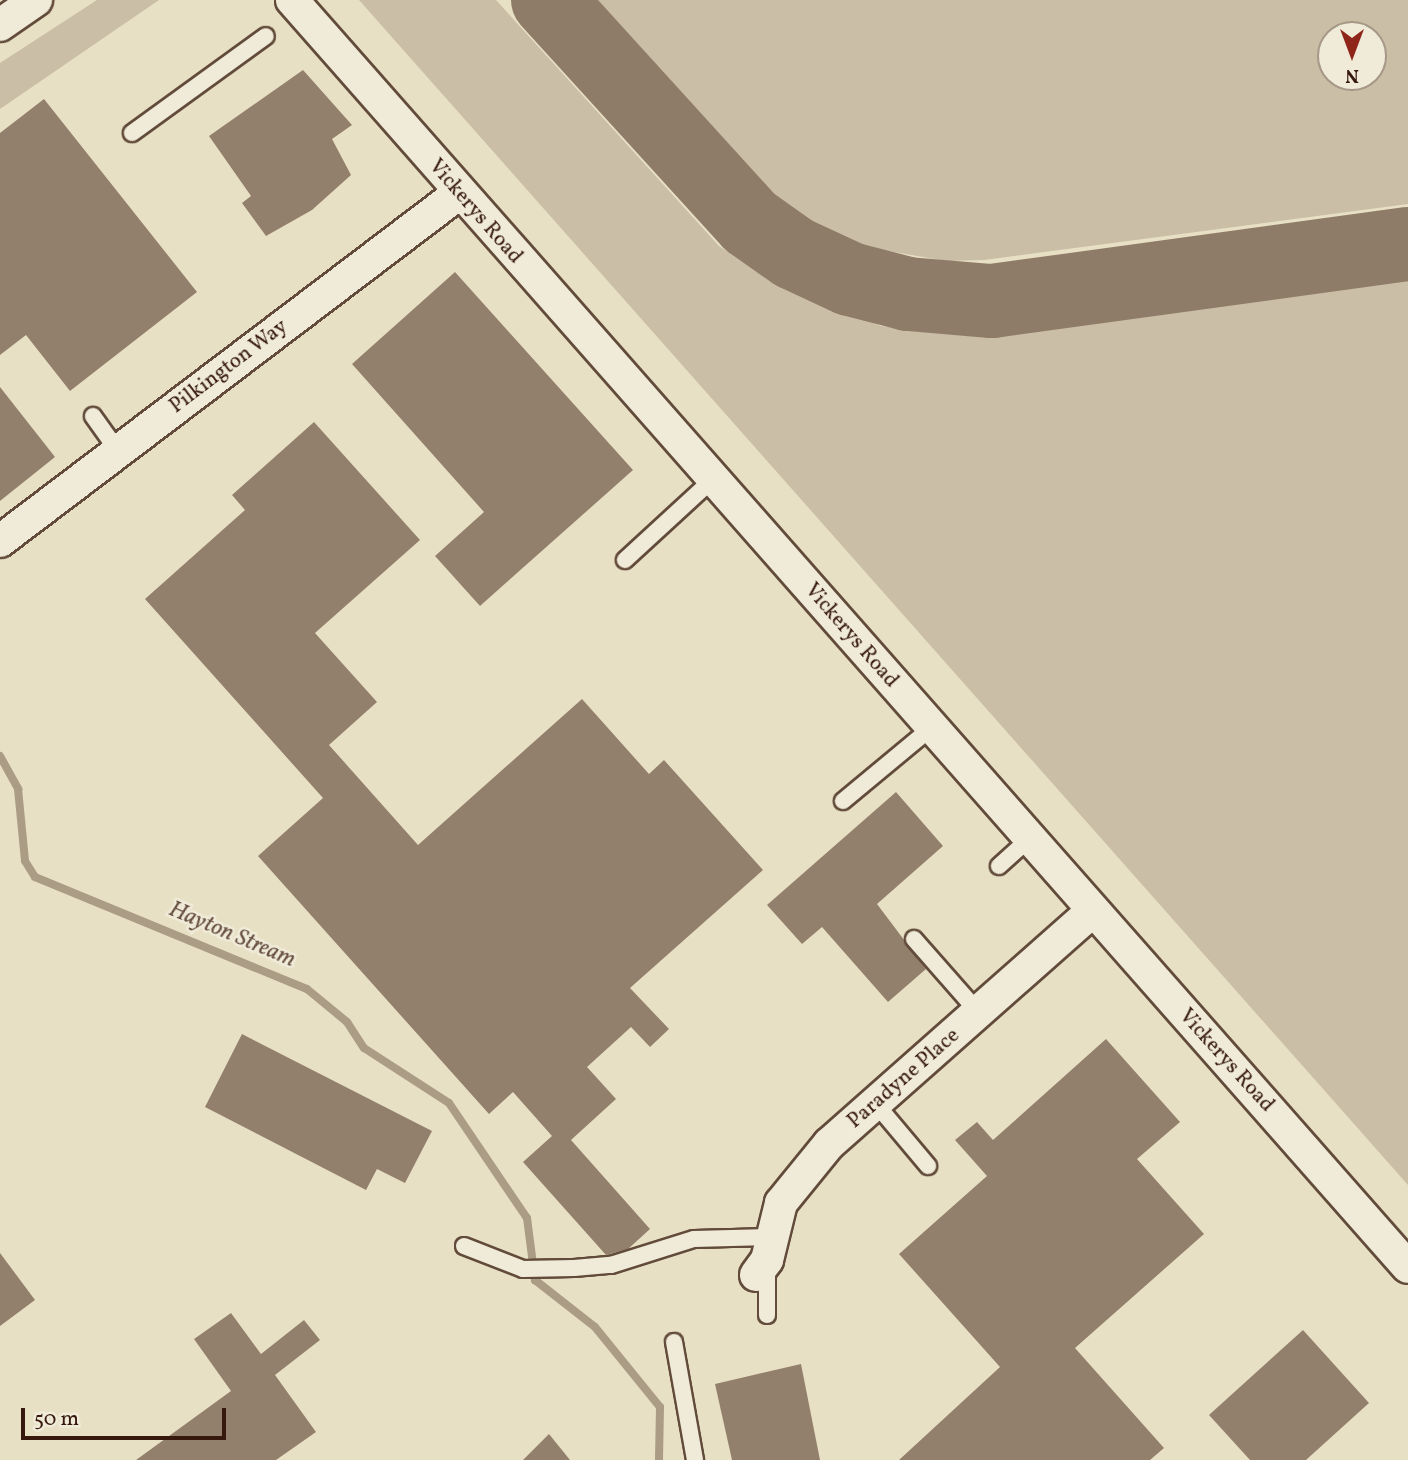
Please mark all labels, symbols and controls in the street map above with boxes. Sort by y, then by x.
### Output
north arrow [1317,21,1387,91]
text: N [1345,62,1359,88]
street label: Vickerys Road [423,155,527,269]
street label: Pilkington Way [165,314,293,420]
street label: Vickerys Road [799,579,903,693]
water label: Hayton Stream [164,896,300,974]
street label: Vickerys Road [1173,1004,1279,1118]
street label: Paradyne Place [843,1024,965,1134]
scale bar [24,1394,229,1438]
text: 50 m [34,1405,79,1434]

